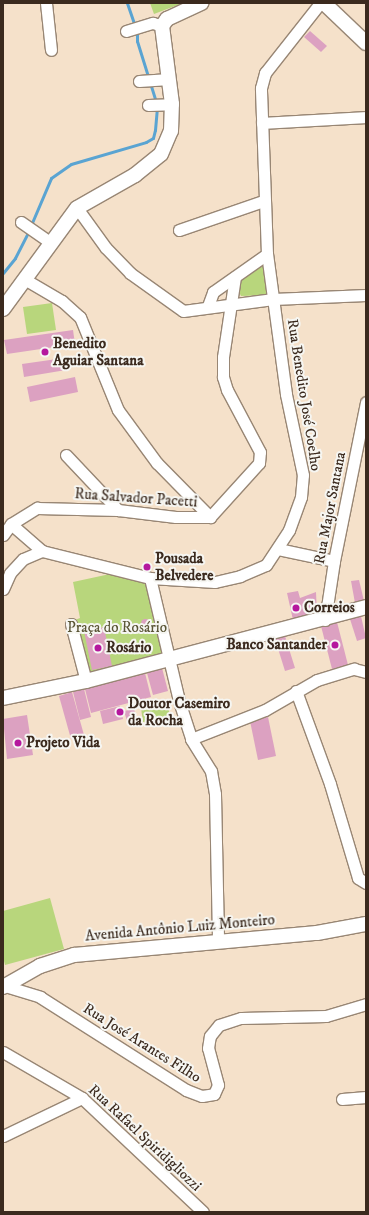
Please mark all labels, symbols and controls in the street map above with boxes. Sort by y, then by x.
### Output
street label: Rua Benedito José Coelho [283,318,325,472]
place label: Benedito Aguiar Santana [53,334,144,369]
marker: Benedito Aguiar Santana [40,347,50,357]
street label: Rua Major Santana [310,450,350,566]
street label: Rua Salvador Pacetti [74,485,198,511]
place label: Pousada Belvedere [155,549,213,584]
marker: Pousada Belvedere [142,562,152,572]
place label: Correios [304,599,355,617]
marker: Correios [291,603,301,613]
park label: Praça do Rosário [67,619,167,637]
place label: Banco Santander [226,636,327,654]
place label: Rosário [106,639,151,657]
marker: Banco Santander [330,640,340,650]
marker: Rosário [93,643,103,653]
place label: Doutor Casemiro da Rocha [128,694,230,729]
marker: Doutor Casemiro da Rocha [115,707,125,717]
place label: Projeto Vida [26,734,100,752]
marker: Projeto Vida [13,738,23,748]
street label: Avenida Antônio Luiz Monteiro [84,911,276,945]
street label: Rua José Arantes Filho [80,999,204,1087]
street label: Rua Rafael Spiridigliozzi [85,1081,205,1195]

